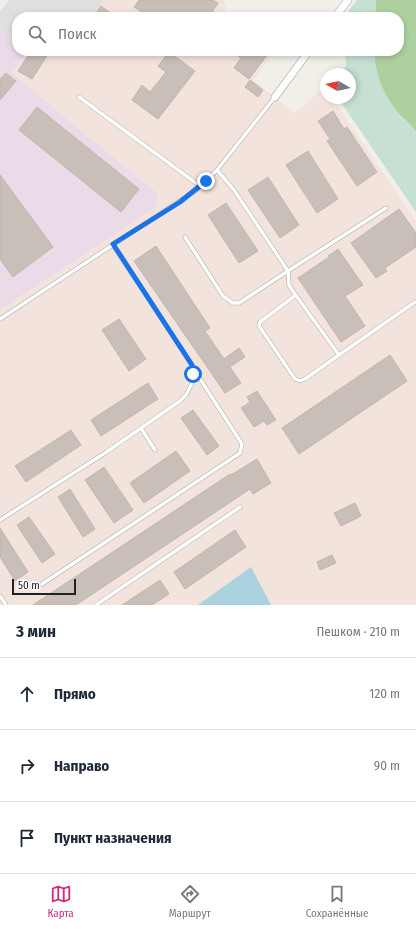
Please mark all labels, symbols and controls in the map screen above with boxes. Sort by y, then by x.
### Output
search box [12,12,404,56]
icon: search [26,23,48,45]
text: Поиск [58,25,96,43]
north arrow [320,68,356,104]
route end [197,172,215,190]
route start [184,365,202,383]
scale bar [12,577,76,596]
text: 50 m [18,579,40,592]
text: 3 мин [16,621,56,642]
text: Пешком · 210 m [317,624,400,639]
icon: ahead [16,683,38,705]
text: Прямо [54,685,96,703]
text: 120 m [369,686,400,701]
icon: right [16,755,38,777]
text: Направо [54,757,109,775]
text: 90 m [374,758,400,773]
icon: arrive [16,827,38,849]
text: Пункт назначения [54,829,172,847]
tab: Карта [47,883,74,920]
tab: Маршрут [169,883,211,920]
tab: Сохранённые [306,883,369,920]

